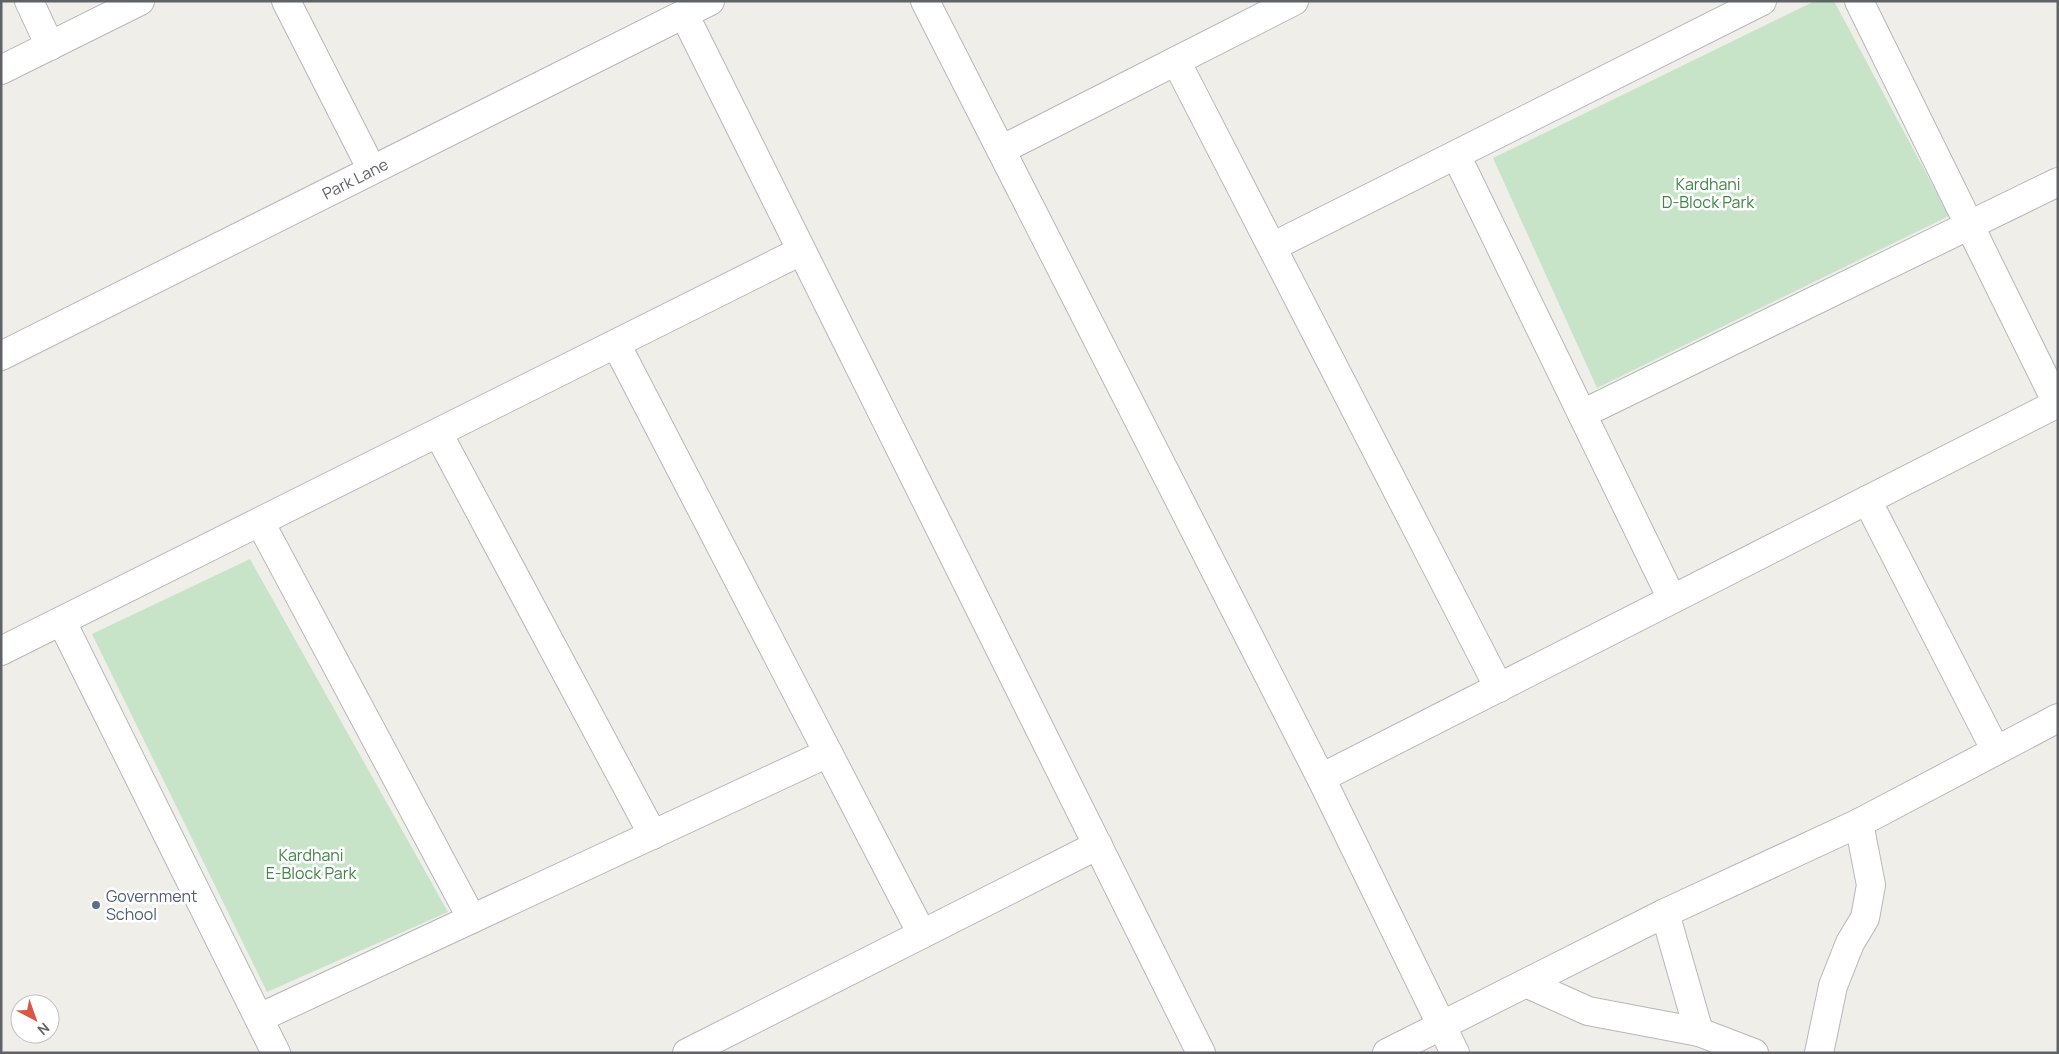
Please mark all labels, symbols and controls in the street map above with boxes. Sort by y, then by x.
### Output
street label: Park Lane [318,153,392,204]
park label: Kardhani D-Block Park [1662,173,1755,213]
park label: Kardhani E-Block Park [266,844,357,884]
place label: Government School [106,885,197,925]
marker: Government School [90,899,102,911]
north arrow [10,994,60,1044]
text: N [34,1019,54,1040]

